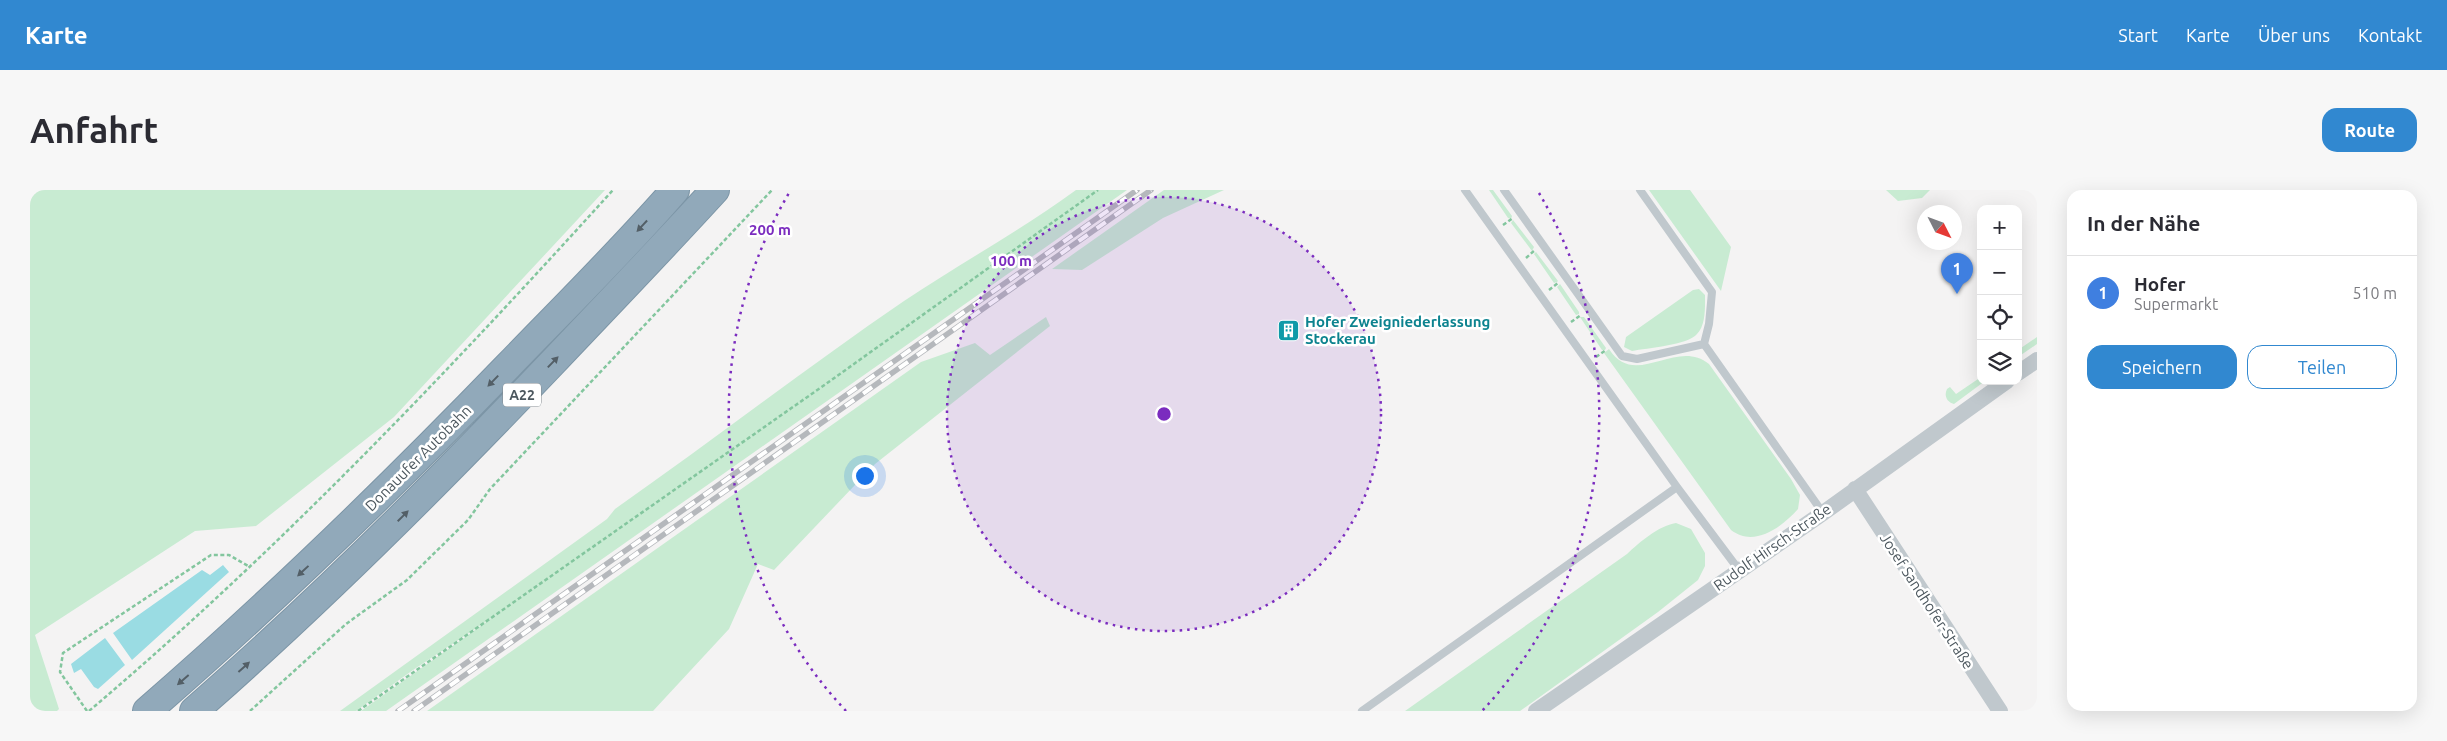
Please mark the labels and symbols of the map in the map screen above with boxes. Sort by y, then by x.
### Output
north arrow [1917,205,1962,250]
one-way arrow [636,220,648,232]
text: 200 m [749,221,791,238]
text: 100 m [990,252,1032,269]
pin: 1 [1941,253,1973,294]
place label: Hofer Zweigniederlassung Stockerau [1305,313,1490,347]
building icon: Hofer Zweigniederlassung Stockerau [1277,318,1301,342]
one-way arrow [547,357,559,369]
one-way arrow [487,375,499,387]
road number: A22 [503,384,541,406]
street label: Donauufer Autobahn [362,402,474,514]
centre of rings [1155,405,1173,423]
your location [852,463,878,489]
street label: Rudolf Hirsch-Straße [1710,500,1834,594]
one-way arrow [396,510,408,522]
street label: Josef Sandhofer-Straße [1877,530,1977,672]
one-way arrow [297,565,309,577]
one-way arrow [237,662,250,673]
one-way arrow [177,674,189,686]

